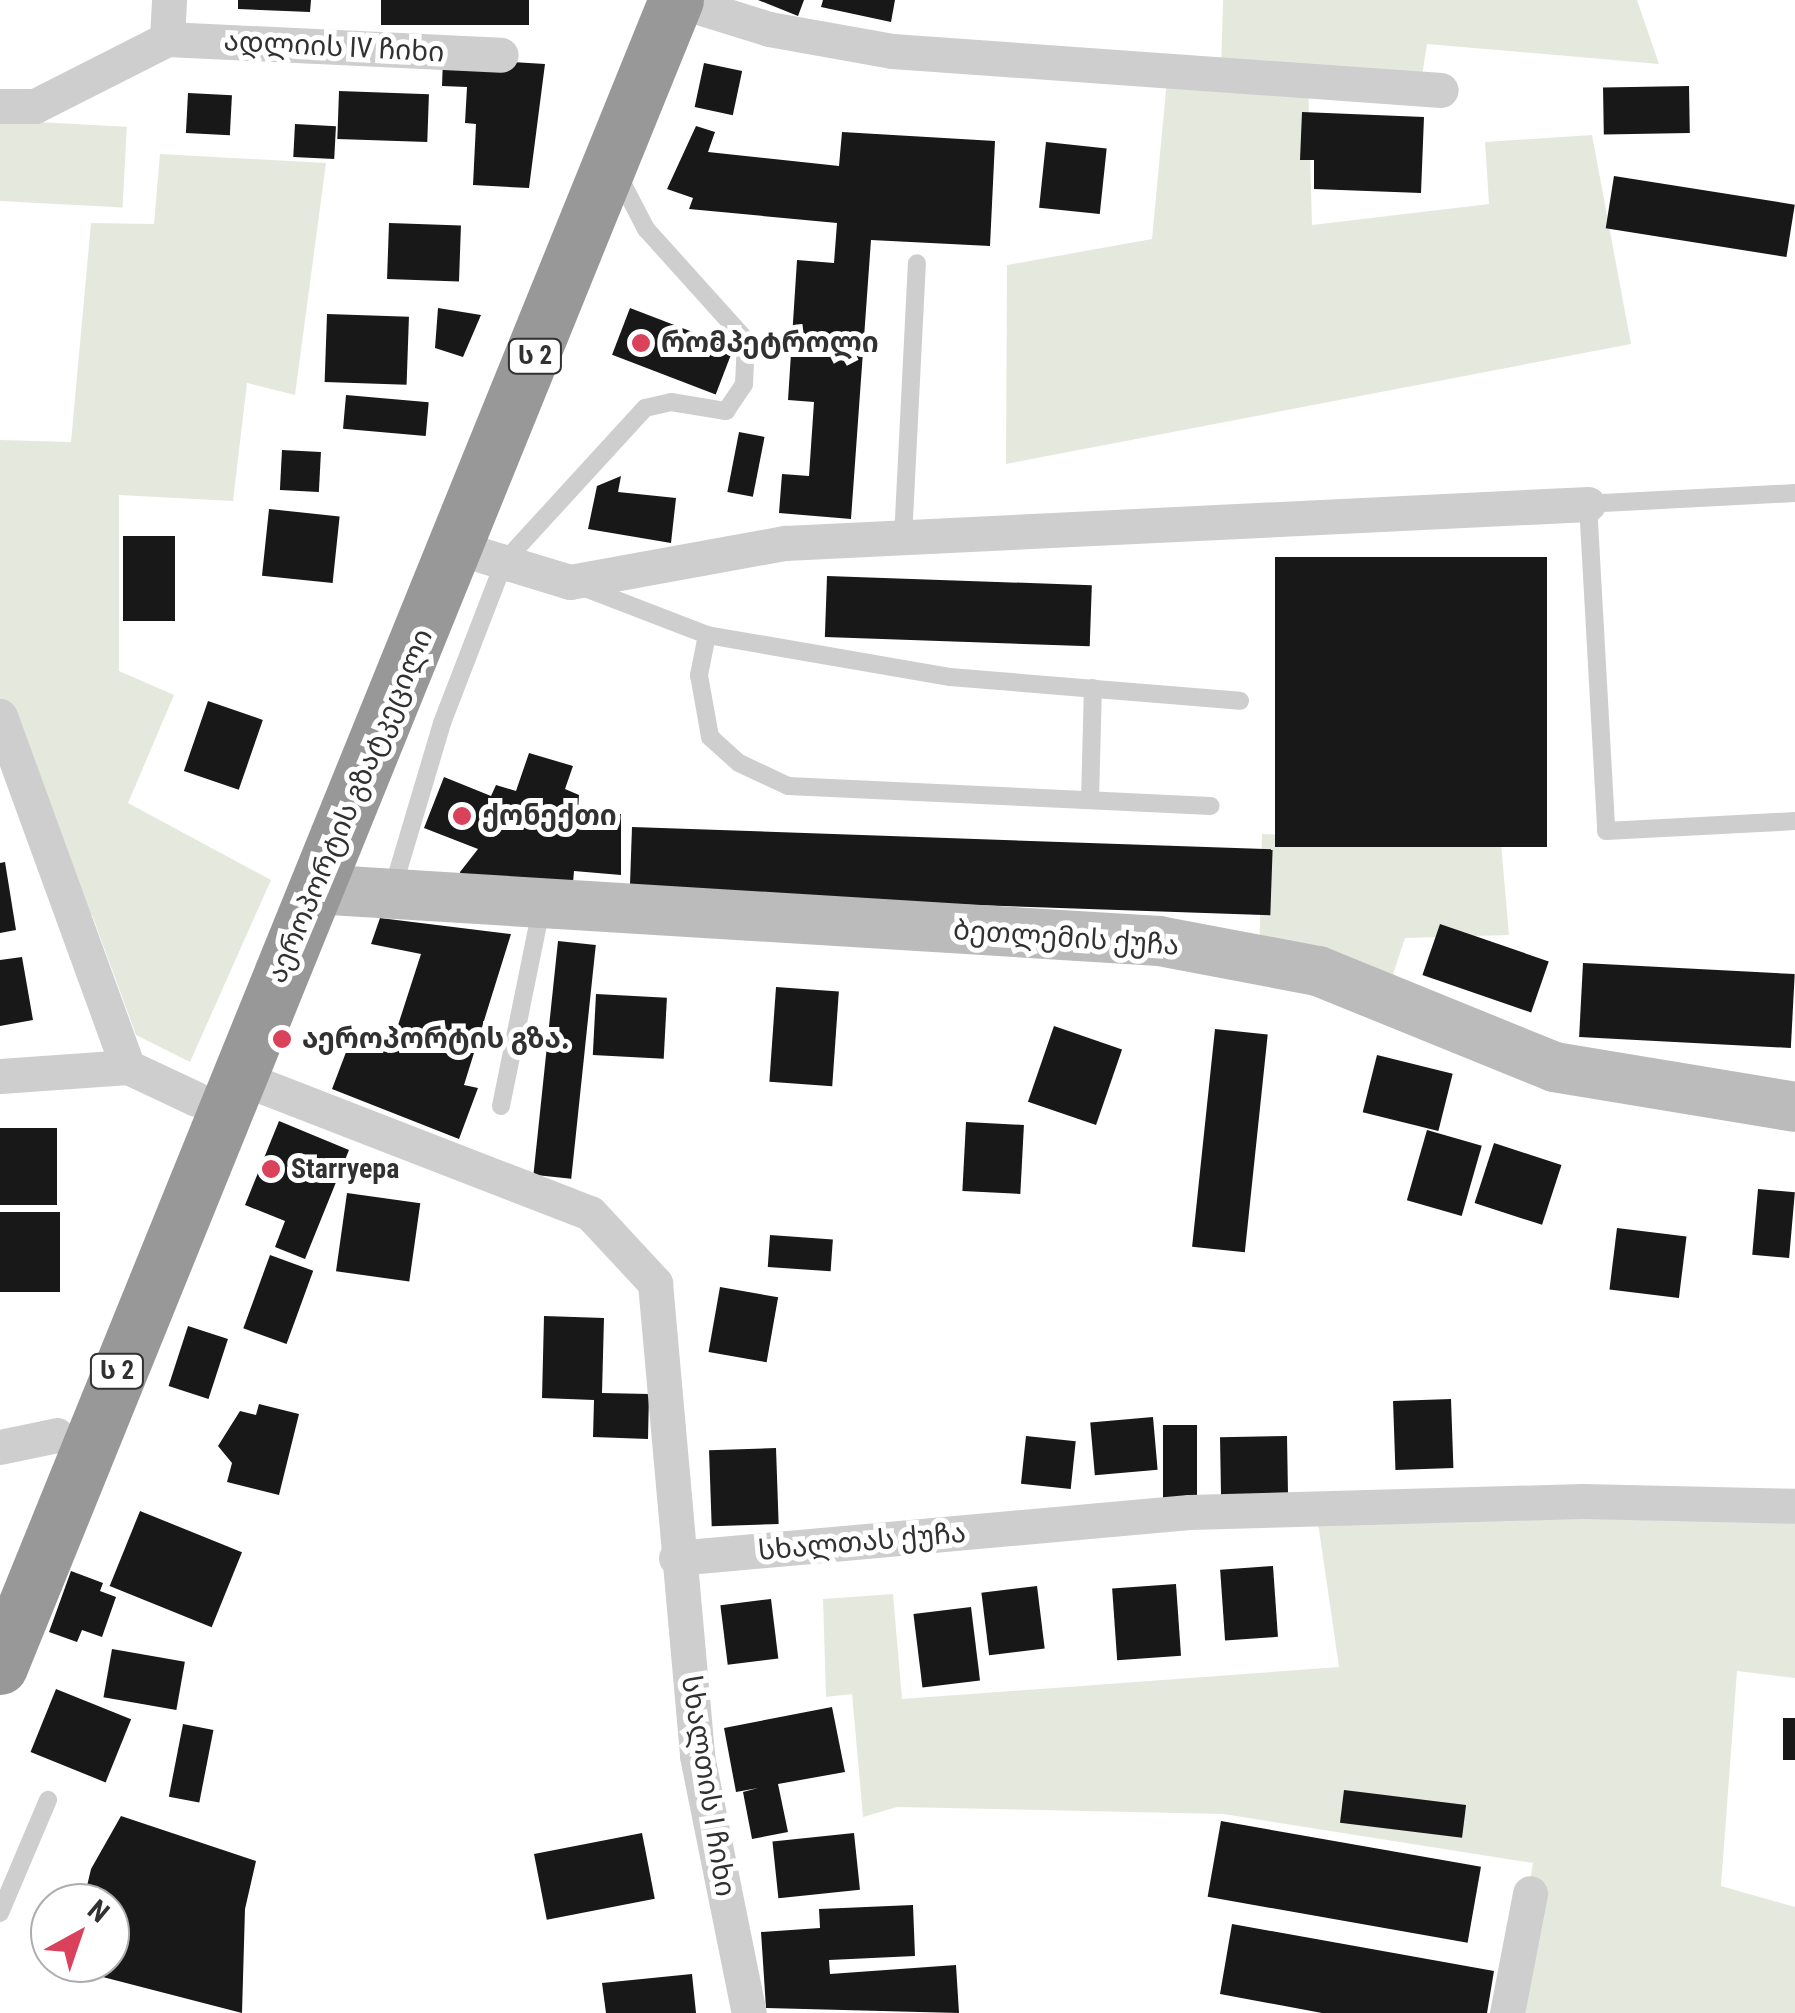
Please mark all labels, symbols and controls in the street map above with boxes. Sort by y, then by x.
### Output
street label: ადლიის IV ჩიხი [223,24,445,70]
place label: რომპეტროლი [661,326,879,360]
marker: რომპეტროლი [630,332,652,354]
road number: ს 2 [508,336,562,376]
street label: აეროპორტის გზატკეცილი [260,624,440,988]
place label: ქონექთი [482,799,617,833]
marker: ქონექთი [451,805,473,827]
street label: ბეთლემის ქუჩა [952,913,1180,963]
place label: აეროპორტის გზა. [302,1022,569,1056]
marker: აეროპორტის გზა. [271,1028,293,1050]
place label: Starryepa [291,1152,399,1186]
marker: Starryepa [260,1158,282,1180]
road number: ს 2 [90,1351,144,1391]
street label: სხალთას ქუჩა [757,1516,967,1568]
street label: სხალთის I ჩიხი [674,1673,742,1899]
north arrow [30,1883,130,1983]
text: N [81,1893,115,1929]

